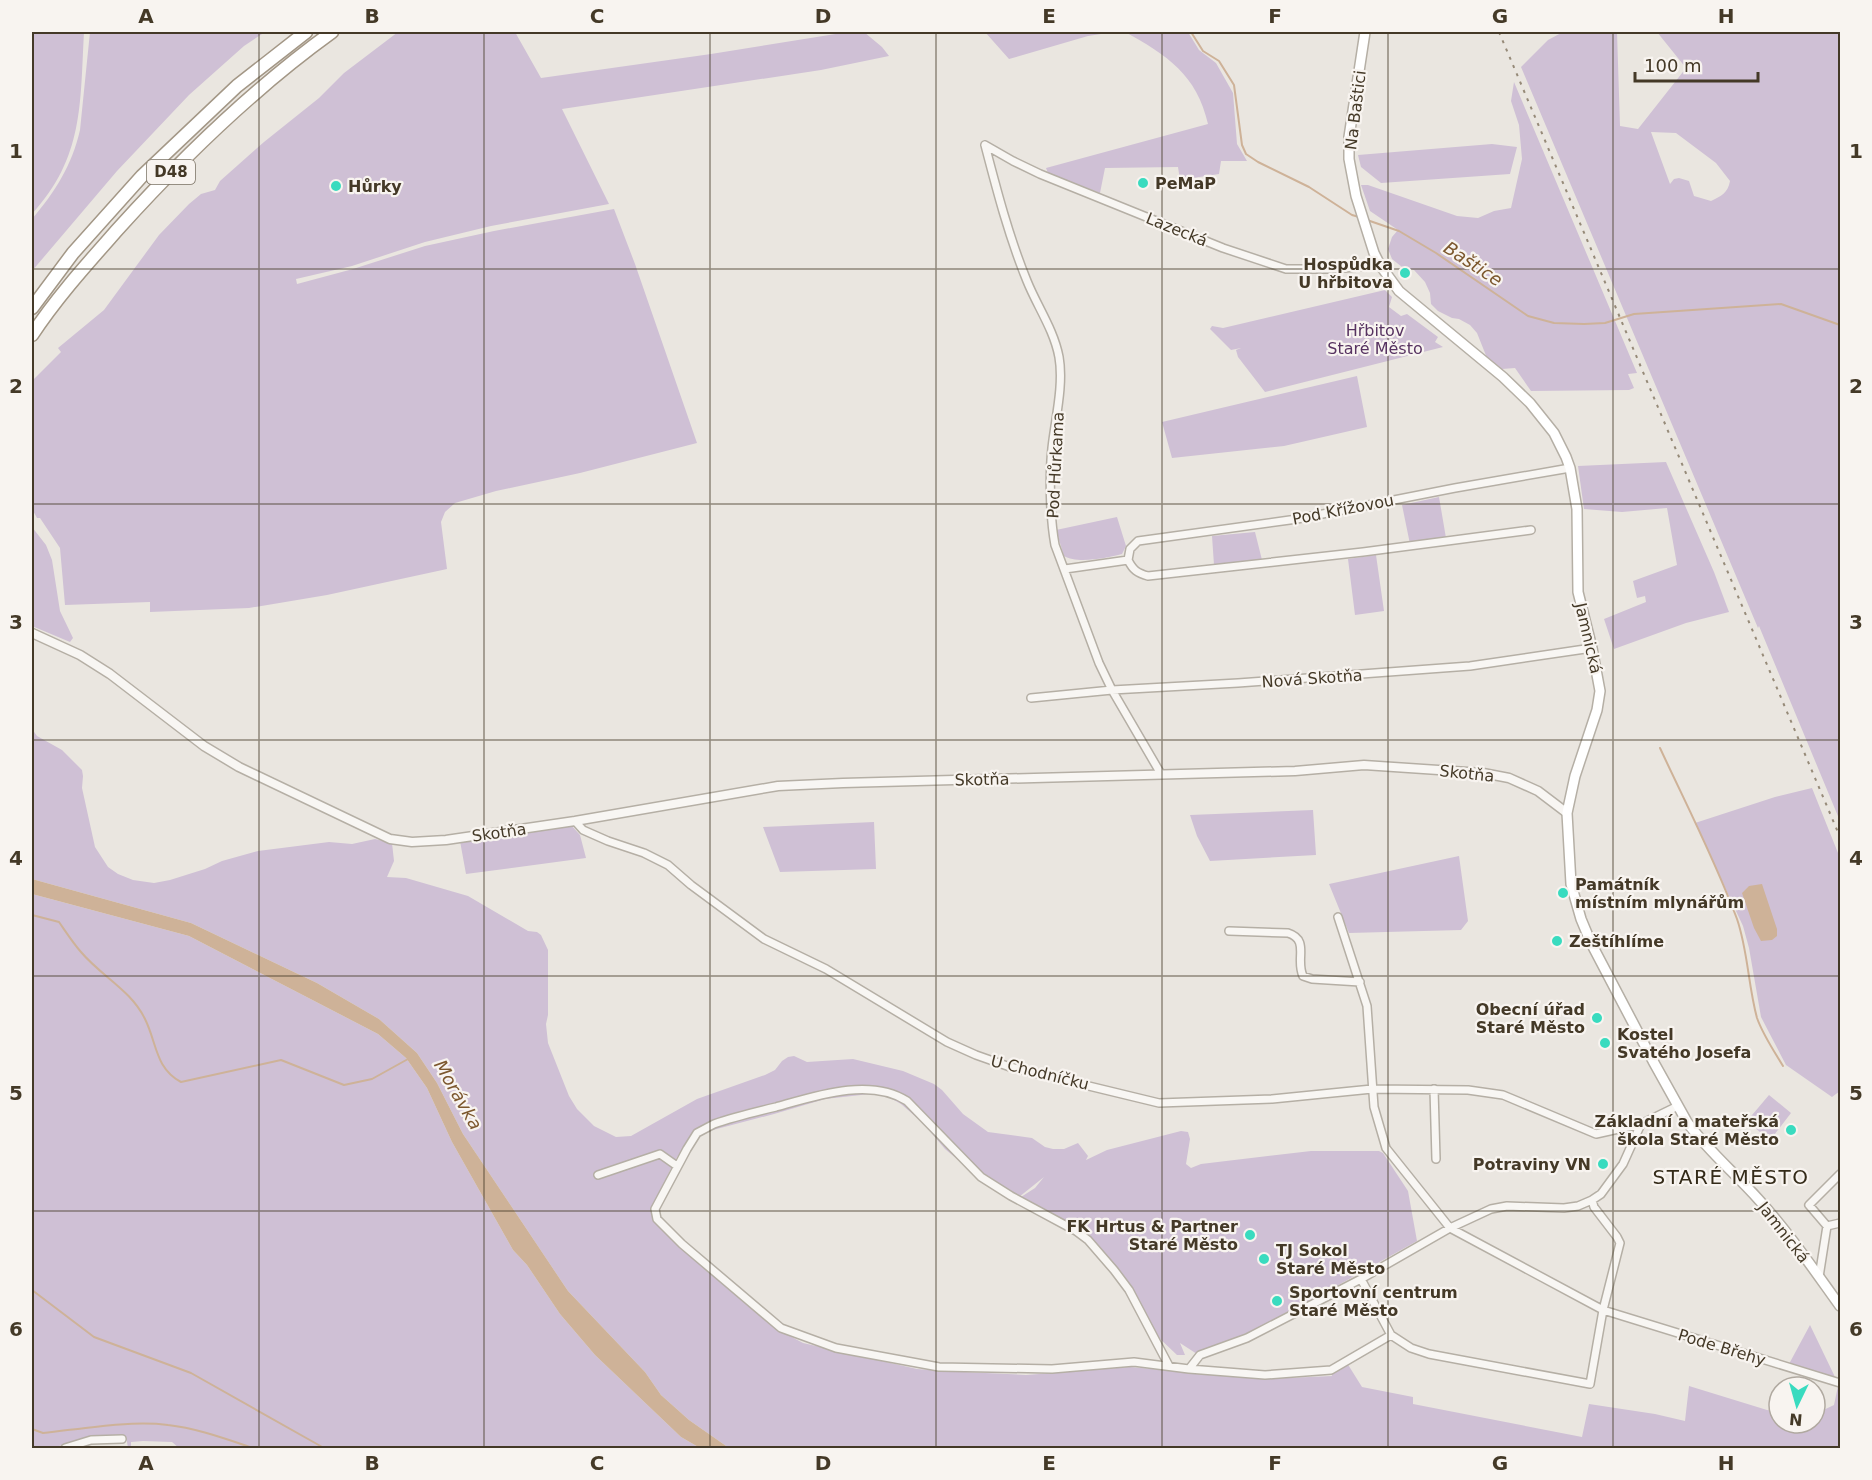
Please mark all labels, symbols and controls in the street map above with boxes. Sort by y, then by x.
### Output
text: A [138,4,154,28]
text: B [364,4,380,28]
text: C [590,4,604,28]
text: D [815,4,831,28]
text: E [1042,4,1056,28]
text: F [1268,4,1282,28]
text: G [1492,4,1508,28]
text: H [1718,4,1734,28]
scale bar [1635,45,1758,83]
text: 100 m [1644,55,1702,76]
street label: Na Baštici [1341,69,1370,151]
text: 1 [9,139,23,163]
text: 1 [1849,139,1863,163]
road number: D48 [147,160,195,184]
place label: PeMaP [1155,174,1216,193]
marker: PeMaP [1136,176,1150,190]
place label: Hůrky [348,177,402,196]
marker: Hůrky [329,179,343,193]
street label: Lazecká [1143,209,1210,250]
water label: Baštice [1440,237,1507,290]
place label: Hospůdka U hřbitova [1298,255,1393,292]
marker: Hospůdka U hřbitova [1398,266,1412,280]
park label: Hřbitov Staré Město [1327,321,1423,358]
text: 2 [9,374,23,398]
text: 2 [1849,374,1863,398]
street label: Pod Hůrkama [1043,411,1068,519]
street label: Pod Křížovou [1291,490,1396,529]
street label: Jamnická [1571,600,1606,675]
text: 3 [9,610,23,634]
text: 3 [1849,610,1863,634]
street label: Nová Skotňa [1261,665,1363,691]
street label: Skotňa [1439,761,1495,786]
street label: Skotňa [954,770,1010,789]
street label: Skotňa [471,819,528,846]
text: 4 [9,846,23,870]
text: 4 [1849,846,1863,870]
place label: Památník místním mlynářům [1575,875,1744,912]
marker: Památník místním mlynářům [1556,886,1570,900]
place label: Zeštíhlíme [1569,932,1664,951]
marker: Zeštíhlíme [1550,934,1564,948]
place label: Obecní úřad Staré Město [1476,1000,1585,1037]
marker: Obecní úřad Staré Město [1590,1011,1604,1025]
place label: Kostel Svatého Josefa [1617,1025,1751,1062]
marker: Kostel Svatého Josefa [1598,1036,1612,1050]
street label: U Chodníčku [989,1051,1091,1094]
water label: Morávka [430,1056,487,1133]
text: 5 [9,1081,23,1105]
text: 5 [1849,1081,1863,1105]
place label: Základní a mateřská škola Staré Město [1595,1112,1779,1149]
marker: Základní a mateřská škola Staré Město [1784,1123,1798,1137]
place label: Potraviny VN [1473,1155,1591,1174]
marker: Potraviny VN [1596,1157,1610,1171]
district label: STARÉ MĚSTO [1653,1165,1809,1189]
street label: Jamnická [1753,1197,1813,1267]
place label: FK Hrtus & Partner Staré Město [1066,1217,1238,1254]
marker: FK Hrtus & Partner Staré Město [1243,1228,1257,1242]
place label: TJ Sokol Staré Město [1276,1241,1385,1278]
marker: TJ Sokol Staré Město [1257,1252,1271,1266]
place label: Sportovní centrum Staré Město [1289,1283,1458,1320]
marker: Sportovní centrum Staré Město [1270,1294,1284,1308]
text: 6 [9,1317,23,1341]
text: 6 [1849,1317,1863,1341]
street label: Pode Břehy [1676,1325,1768,1370]
north arrow [1767,1375,1827,1435]
text: N [1788,1409,1803,1429]
text: A [138,1451,154,1475]
text: B [364,1451,380,1475]
text: C [590,1451,604,1475]
text: D [815,1451,831,1475]
text: E [1042,1451,1056,1475]
text: F [1268,1451,1282,1475]
text: G [1492,1451,1508,1475]
text: H [1718,1451,1734,1475]

